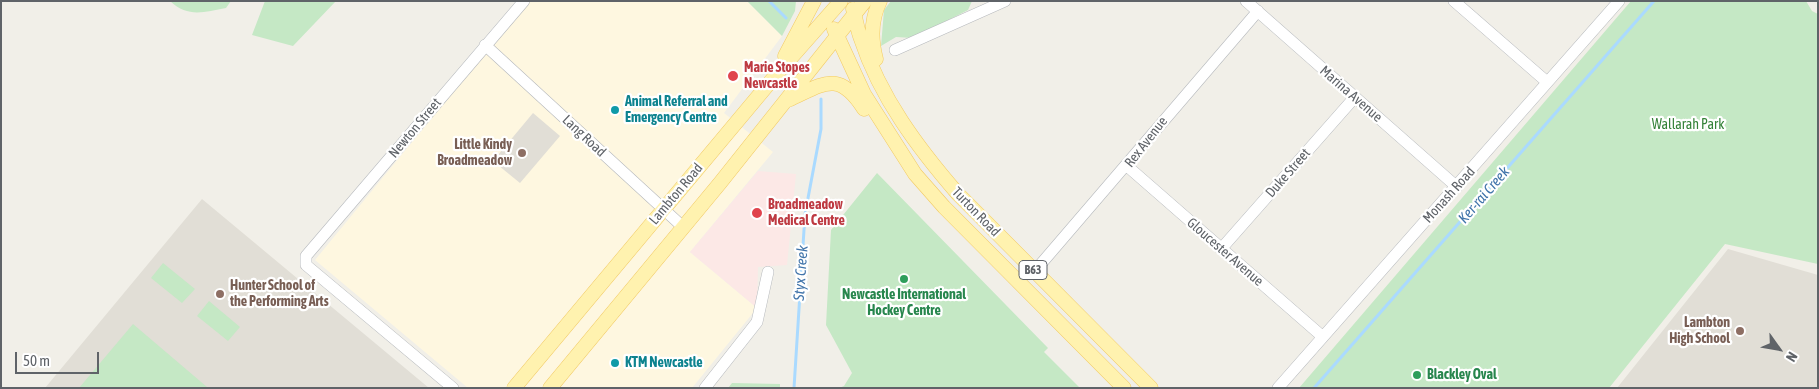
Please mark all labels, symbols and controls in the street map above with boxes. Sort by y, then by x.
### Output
place label: Marie Stopes Newcastle [744,60,810,92]
street label: Marina Avenue [1316,62,1386,126]
marker: Marie Stopes Newcastle [726,69,740,83]
place label: Animal Referral and Emergency Centre [625,94,728,126]
street label: Newton Street [385,95,445,161]
marker: Animal Referral and Emergency Centre [609,104,621,116]
street label: Lang Road [559,112,609,160]
street label: Rex Avenue [1121,113,1171,171]
park label: Wallarah Park [1652,117,1724,133]
place label: Little Kindy Broadmeadow [437,137,512,170]
street label: Duke Street [1262,145,1314,201]
marker: Little Kindy Broadmeadow [516,147,528,159]
street label: Lambton Road [646,160,706,228]
water label: Ker-rai Creek [1455,163,1513,227]
street label: Monash Road [1419,164,1479,226]
street label: Turton Road [948,184,1004,240]
place label: Broadmeadow Medical Centre [768,197,845,230]
marker: Broadmeadow Medical Centre [750,206,764,220]
street label: Gloucester Avenue [1183,214,1267,290]
water label: Styx Creek [790,245,812,301]
road number: B63 [1019,260,1047,280]
marker: Newcastle International Hockey Centre [898,273,910,285]
place label: Hunter School of the Performing Arts [230,278,329,310]
place label: Newcastle International Hockey Centre [842,287,966,320]
marker: Hunter School of the Performing Arts [214,288,226,300]
place label: Lambton High School [1669,315,1730,348]
north arrow [1754,324,1804,374]
marker: Lambton High School [1734,325,1746,337]
scale bar [18,342,101,374]
text: N [1783,349,1801,365]
text: 50 m [23,352,50,369]
place label: KTM Newcastle [625,355,703,371]
marker: KTM Newcastle [609,357,621,369]
place label: Blackley Oval [1427,367,1497,383]
marker: Blackley Oval [1411,369,1423,381]

